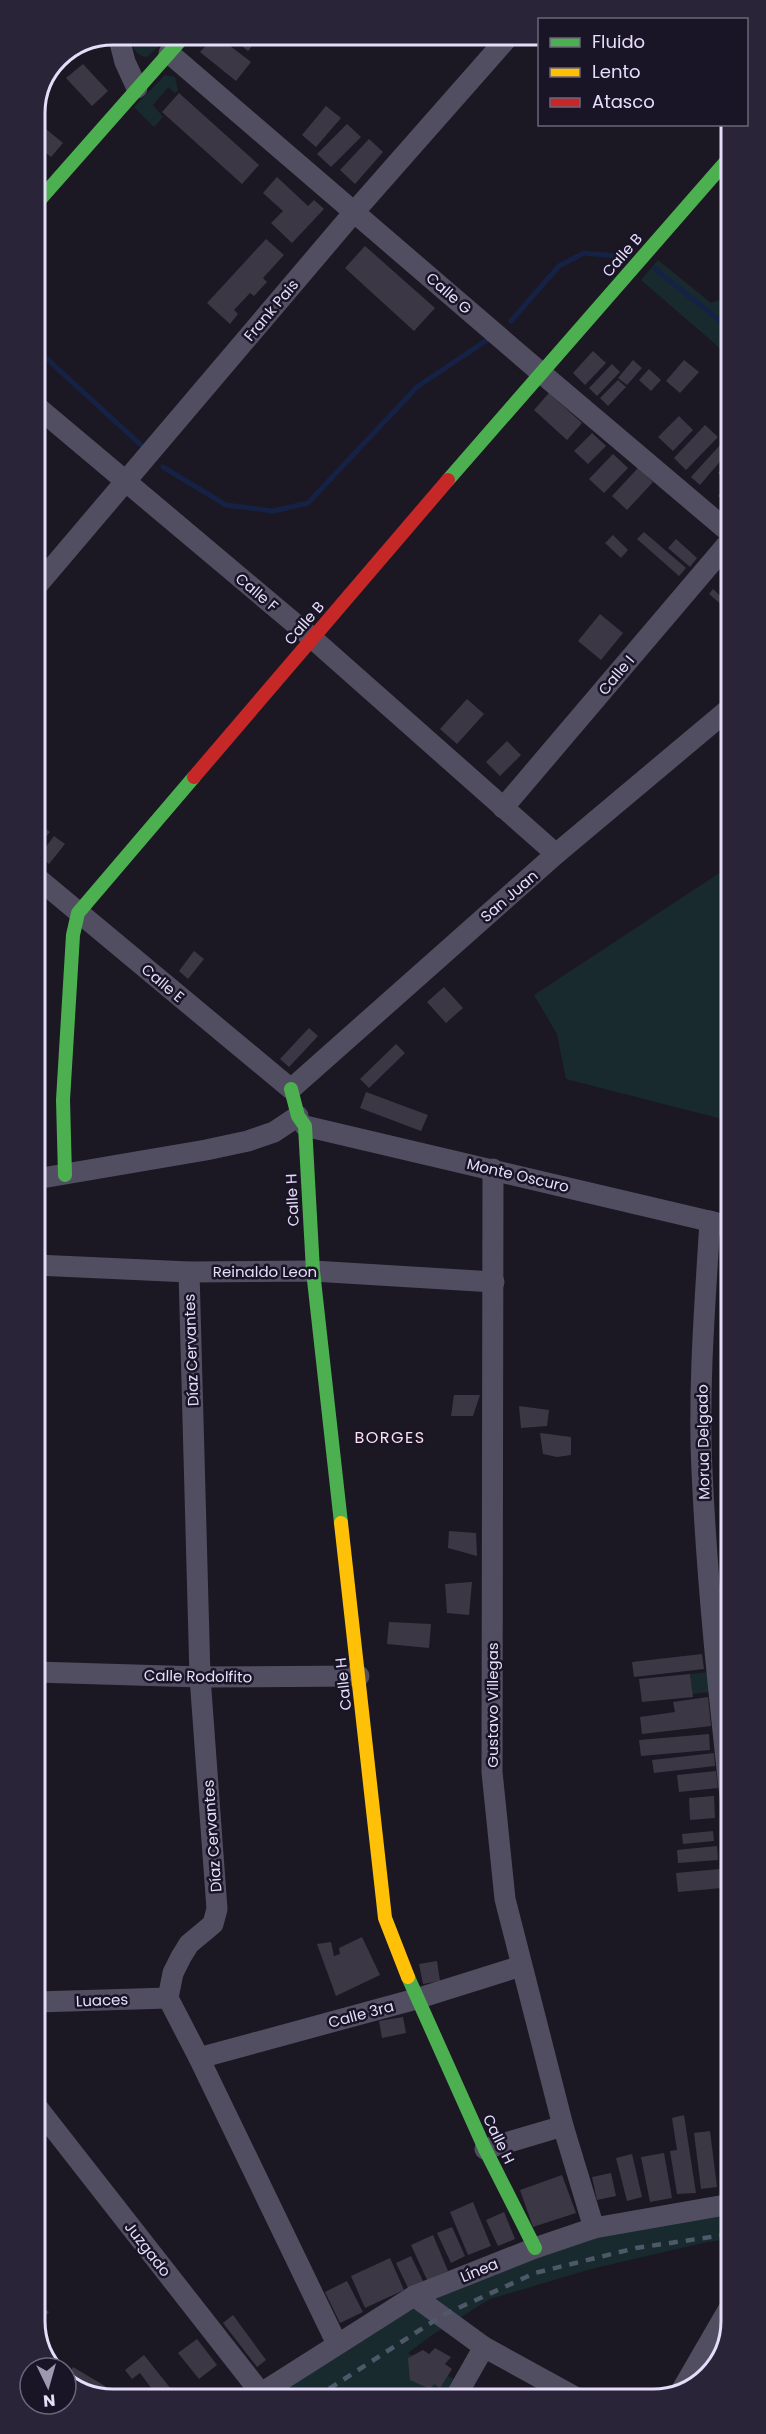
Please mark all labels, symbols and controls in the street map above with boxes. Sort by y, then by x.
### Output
legend [538,18,748,126]
text: Fluido [592,29,645,54]
text: Lento [592,59,641,84]
text: Atasco [592,89,655,114]
street label: Calle B [597,229,647,281]
street label: Calle G [422,267,477,319]
street label: Frank Pais [239,274,303,345]
street label: Calle F [231,568,283,616]
street label: Calle B [279,597,329,649]
street label: Calle I [593,651,639,699]
street label: San Juan [476,865,542,927]
street label: Calle E [137,959,189,1007]
street label: Monte Oscuro [465,1153,571,1197]
street label: Calle H [280,1173,304,1227]
street label: Reinaldo Leon [213,1261,317,1282]
street label: Díaz Cervantes [179,1293,203,1407]
street label: Morua Delgado [691,1384,715,1500]
district label: BORGES [354,1426,426,1449]
street label: Gustavo Villegas [482,1642,503,1768]
street label: Calle H [330,1657,356,1711]
street label: Calle Rodolfito [144,1665,252,1687]
street label: Díaz Cervantes [198,1779,226,1893]
street label: Luaces [75,1989,129,2011]
street label: Calle 3ra [326,1995,396,2033]
street label: Calle H [478,2111,520,2167]
street label: Juzgado [120,2217,176,2281]
street label: Línea [457,2253,501,2287]
north arrow [18,2356,78,2416]
text: N [42,2388,56,2412]

